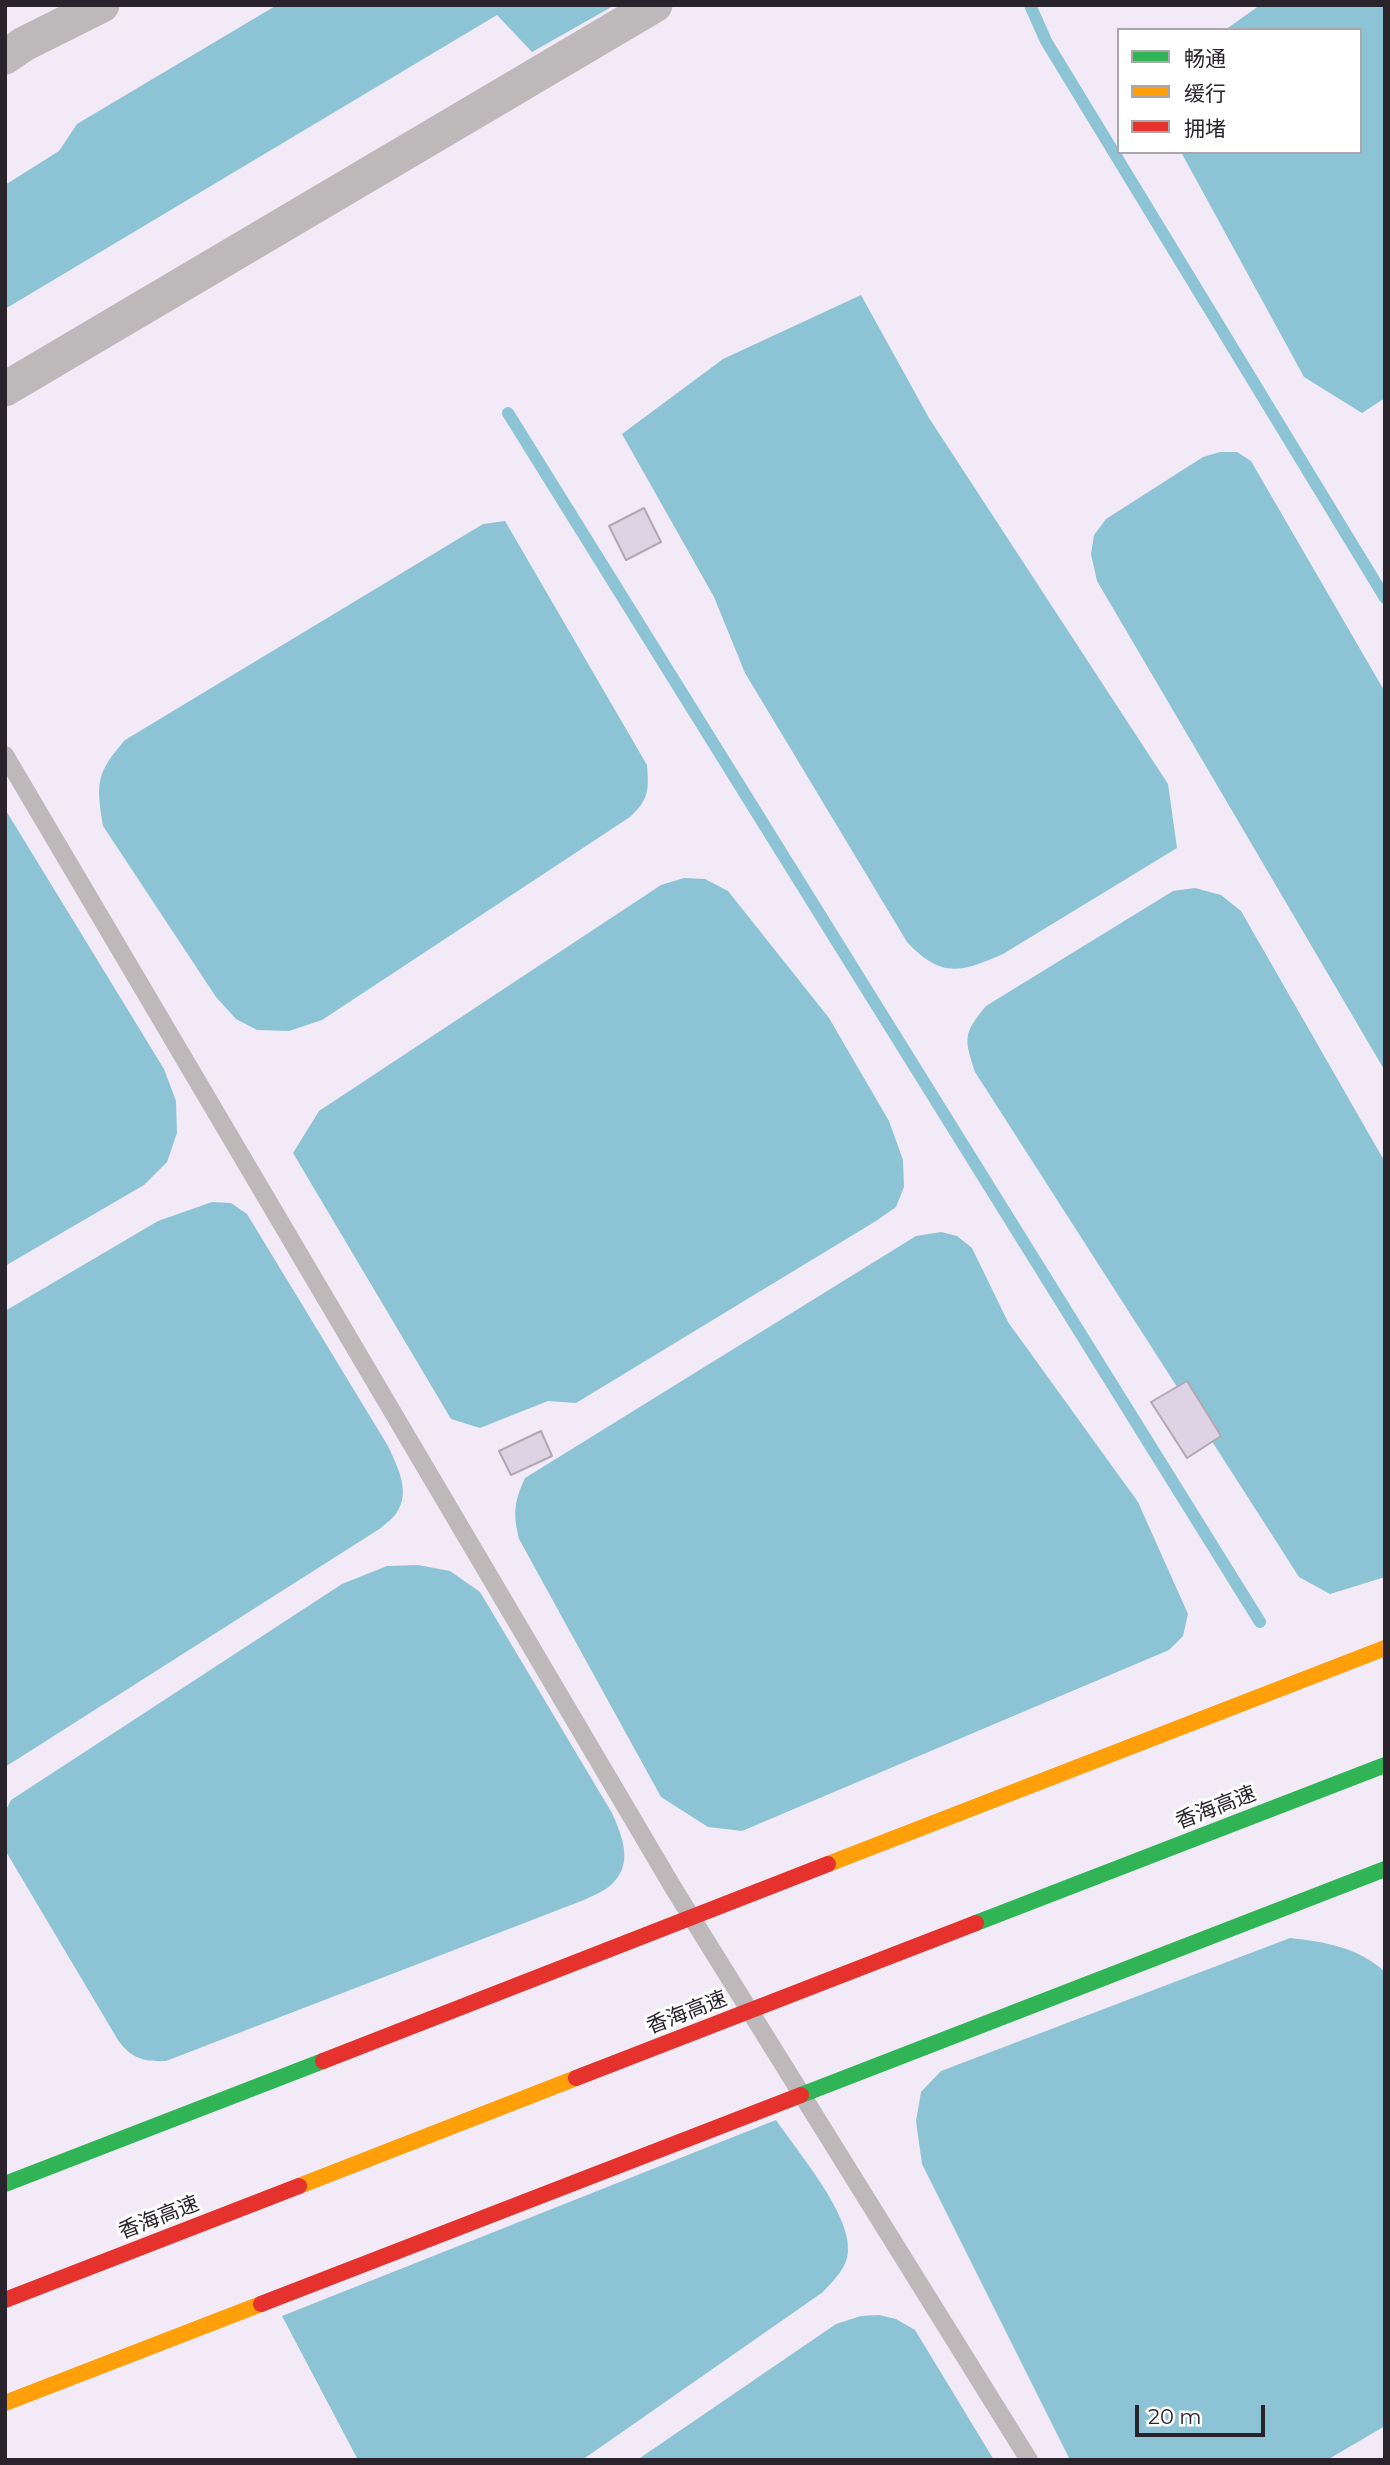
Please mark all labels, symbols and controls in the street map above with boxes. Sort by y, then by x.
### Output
legend [1117,28,1362,154]
text: 畅通 [1184,46,1226,71]
text: 缓行 [1184,81,1226,106]
text: 拥堵 [1184,116,1226,141]
street label: 香海高速 [1172,1781,1260,1835]
street label: 香海高速 [643,1986,731,2040]
street label: 香海高速 [115,2191,203,2245]
scale bar [1138,2392,1268,2436]
text: 20 m [1148,2404,1202,2429]

